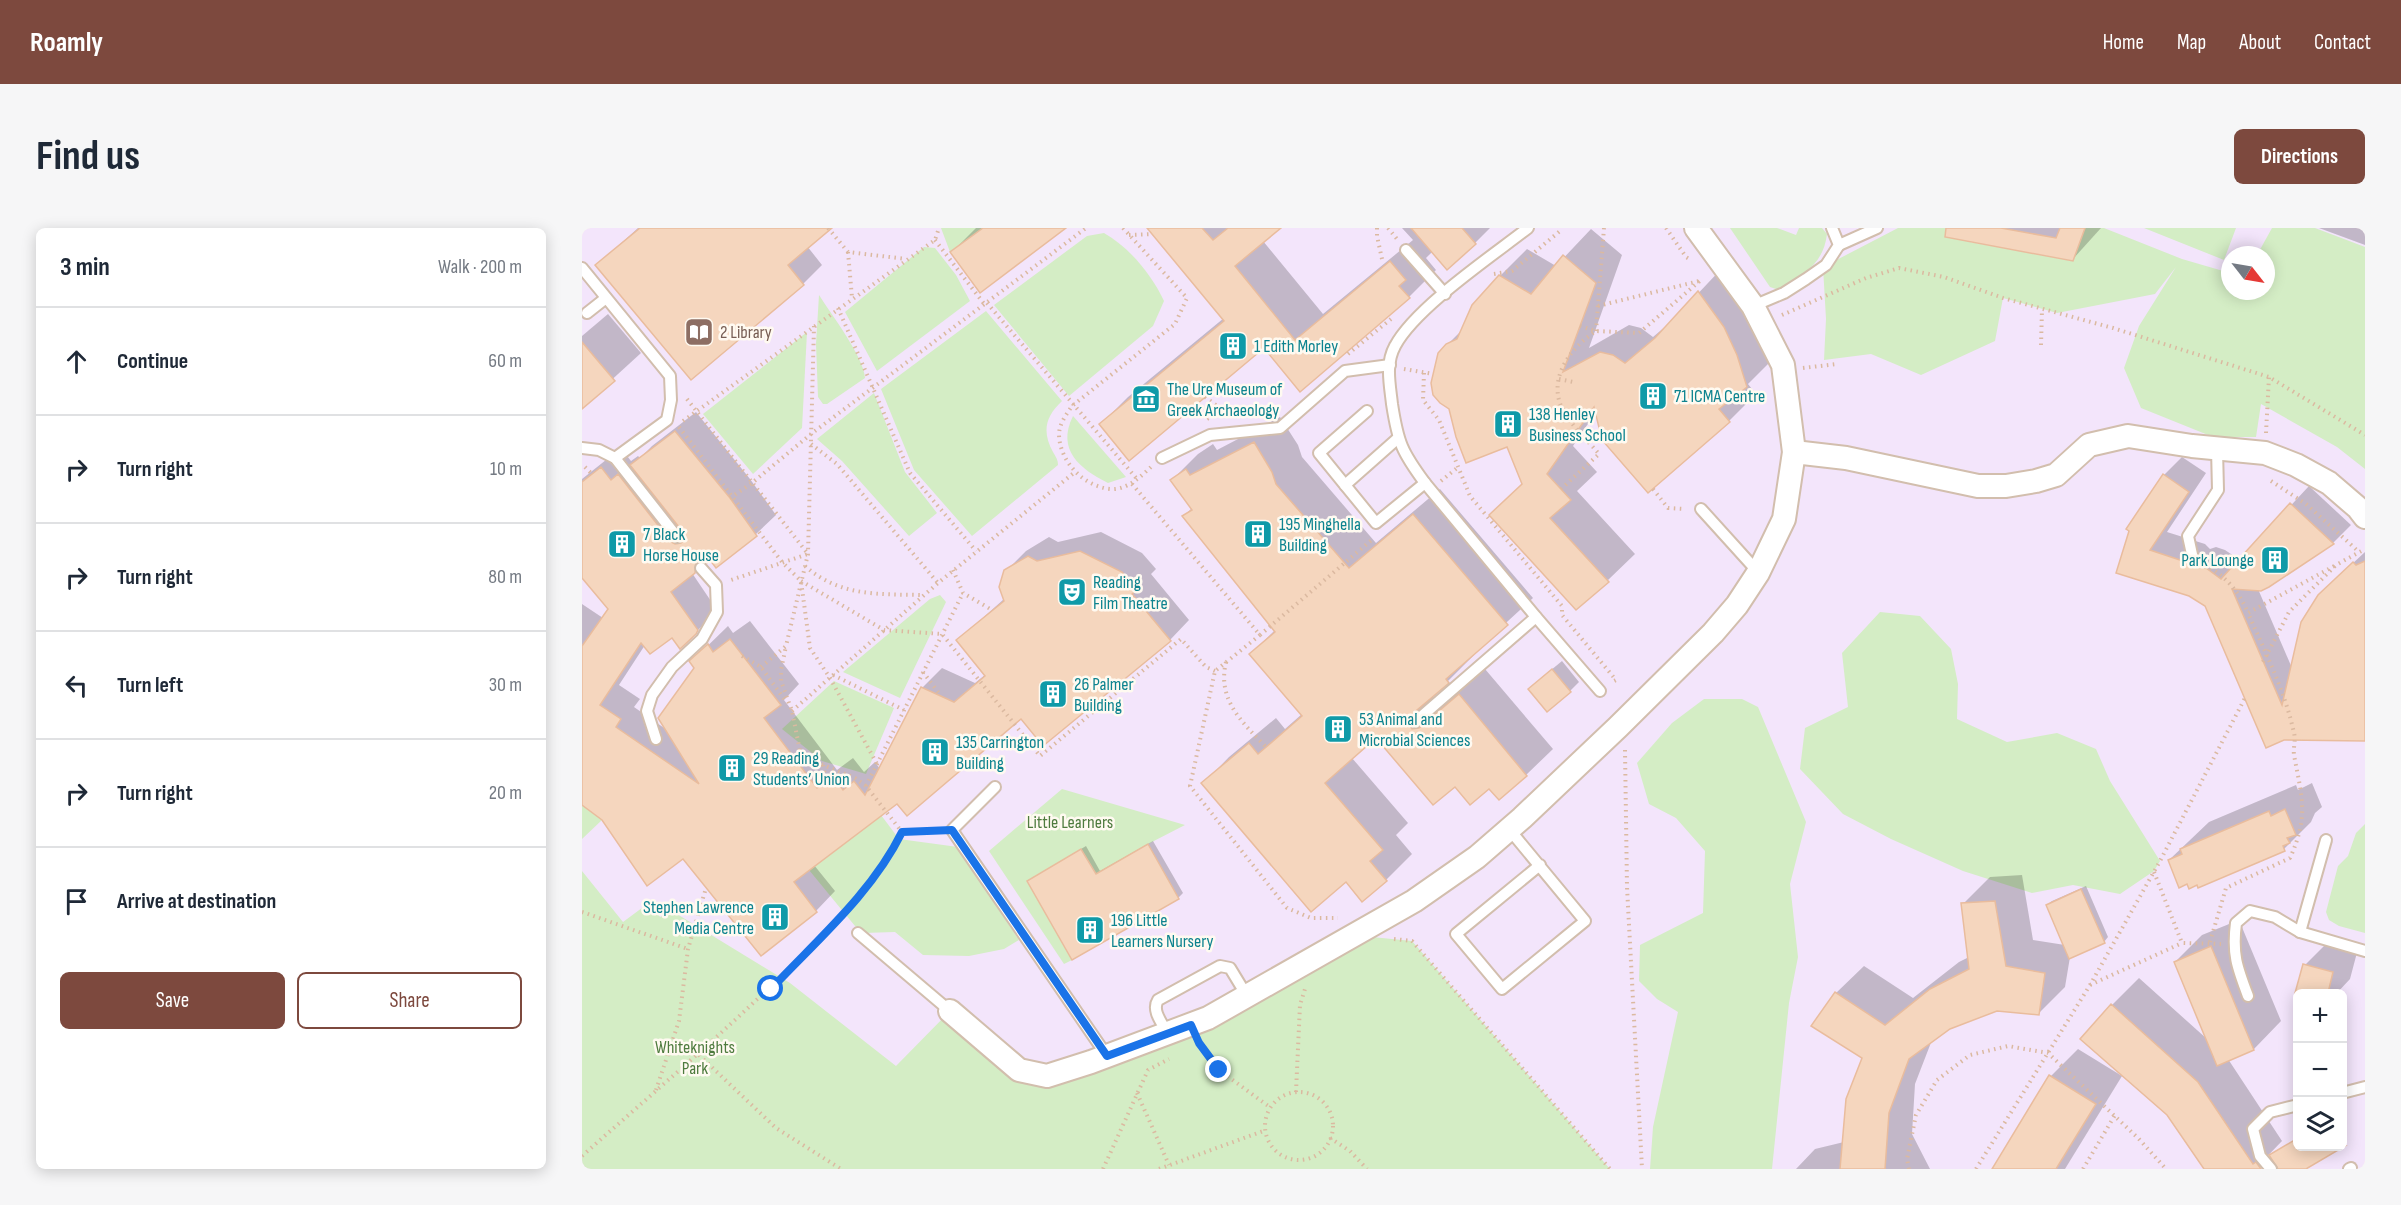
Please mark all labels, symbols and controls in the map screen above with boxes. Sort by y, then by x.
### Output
text: Roamly [30,26,103,59]
text: Home [2103,30,2144,55]
text: Map [2177,30,2206,55]
text: About [2239,30,2281,55]
text: Contact [2314,30,2371,55]
button: Directions [2234,129,2365,184]
text: Find us [36,131,140,182]
north arrow [2221,246,2275,300]
text: 3 min [60,252,110,283]
text: Walk · 200 m [438,255,522,279]
library icon: 2 Library [683,316,715,348]
place label: 2 Library [720,322,772,343]
building icon: 1 Edith Morley [1217,330,1249,362]
place label: 1 Edith Morley [1254,336,1338,357]
icon: ahead [60,345,93,378]
text: Continue [117,348,188,375]
text: 60 m [488,349,522,373]
place label: The Ure Museum of Greek Archaeology [1167,379,1283,421]
building icon: 71 ICMA Centre [1637,380,1669,412]
museum icon: The Ure Museum of Greek Archaeology [1130,383,1162,415]
place label: 71 ICMA Centre [1674,386,1765,407]
place label: 138 Henley Business School [1529,404,1626,446]
building icon: 138 Henley Business School [1492,408,1524,440]
icon: right [60,453,93,486]
text: Turn right [117,456,193,483]
text: 10 m [490,457,522,481]
place label: 195 Minghella Building [1279,514,1361,556]
building icon: 195 Minghella Building [1242,518,1274,550]
place label: 7 Black Horse House [643,524,719,566]
building icon: 7 Black Horse House [606,528,638,560]
building icon: Park Lounge [2259,544,2291,576]
place label: Park Lounge [2181,550,2254,571]
icon: right [60,561,93,594]
text: Turn right [117,564,193,591]
text: 80 m [488,565,522,589]
place label: Reading Film Theatre [1093,572,1168,614]
theatre icon: Reading Film Theatre [1056,576,1088,608]
icon: left [60,669,93,702]
text: Turn left [117,672,183,699]
text: 30 m [489,673,522,697]
place label: 26 Palmer Building [1074,674,1134,716]
building icon: 26 Palmer Building [1037,678,1069,710]
place label: 53 Animal and Microbial Sciences [1359,709,1470,751]
building icon: 53 Animal and Microbial Sciences [1322,713,1354,745]
place label: 135 Carrington Building [956,732,1044,774]
building icon: 135 Carrington Building [919,736,951,768]
place label: 29 Reading Students’ Union [753,748,850,790]
building icon: 29 Reading Students’ Union [716,752,748,784]
icon: right [60,777,93,810]
text: Turn right [117,780,193,807]
text: 20 m [489,781,522,805]
park label: Little Learners [1027,812,1113,833]
icon: arrive [60,885,93,918]
text: Arrive at destination [117,888,276,915]
place label: Stephen Lawrence Media Centre [643,897,754,939]
building icon: Stephen Lawrence Media Centre [759,901,791,933]
place label: 196 Little Learners Nursery [1111,910,1214,952]
building icon: 196 Little Learners Nursery [1074,914,1106,946]
button: Save [60,972,285,1029]
button: Share [297,972,522,1029]
route start [757,975,783,1001]
map controls [2293,989,2347,1151]
button: + [2293,989,2347,1043]
park label: Whiteknights Park [655,1037,735,1079]
button: − [2293,1043,2347,1097]
route end [1205,1056,1231,1082]
button: layers [2293,1097,2347,1151]

